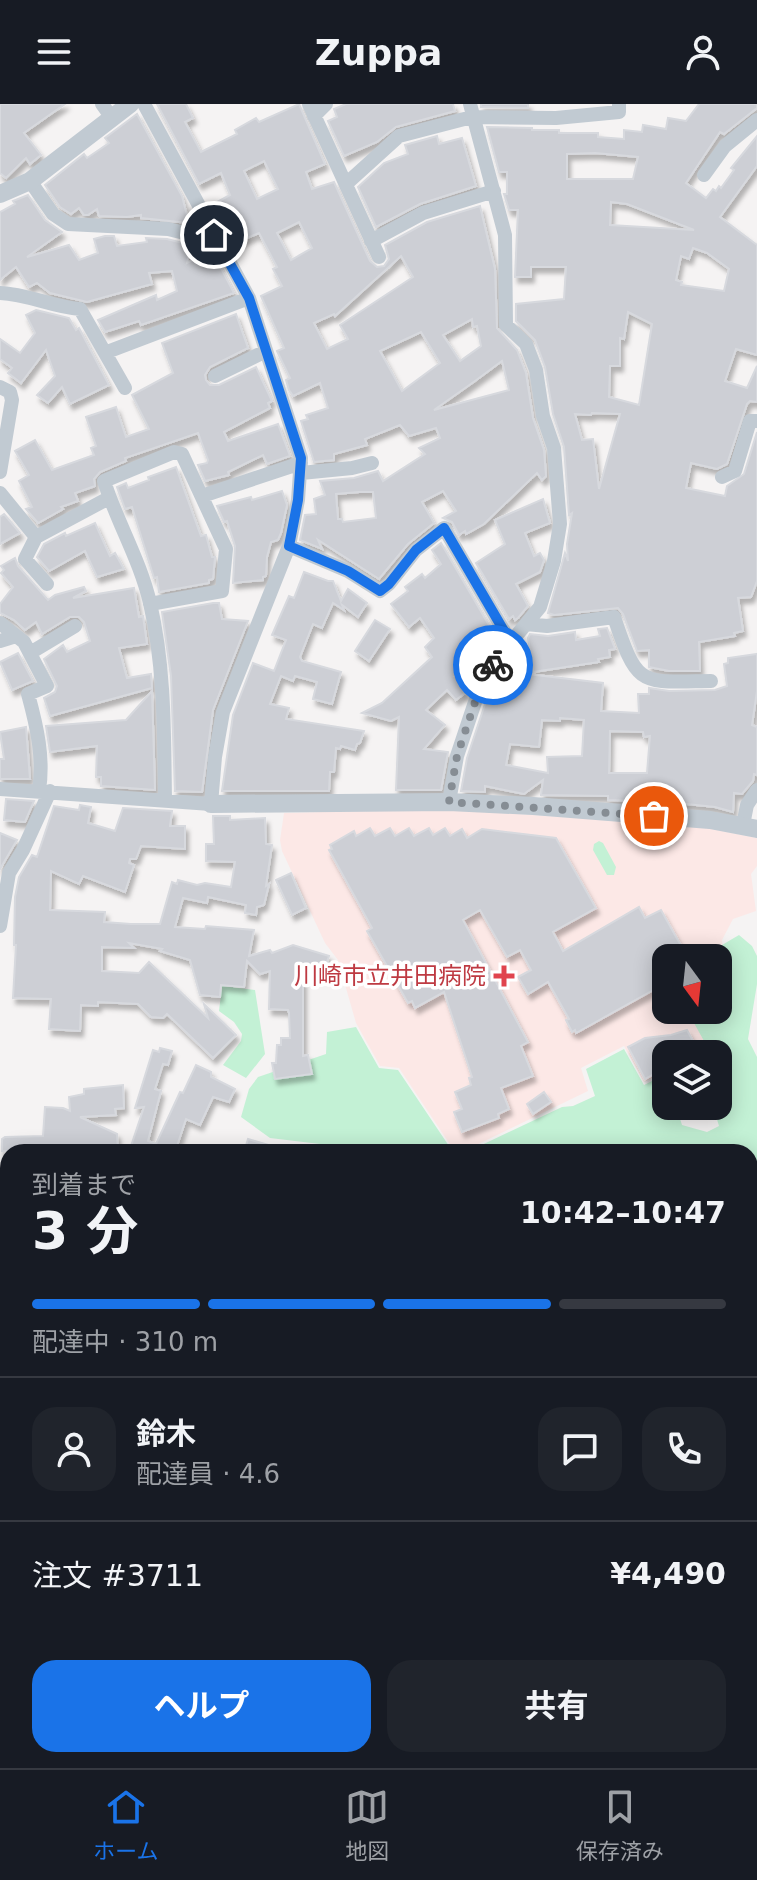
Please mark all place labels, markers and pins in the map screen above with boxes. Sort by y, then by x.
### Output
pin [180,201,248,269]
pin [620,782,688,850]
place label: 川崎市立井田病院 [294,962,486,990]
marker: 川崎市立井田病院 [493,965,515,987]

